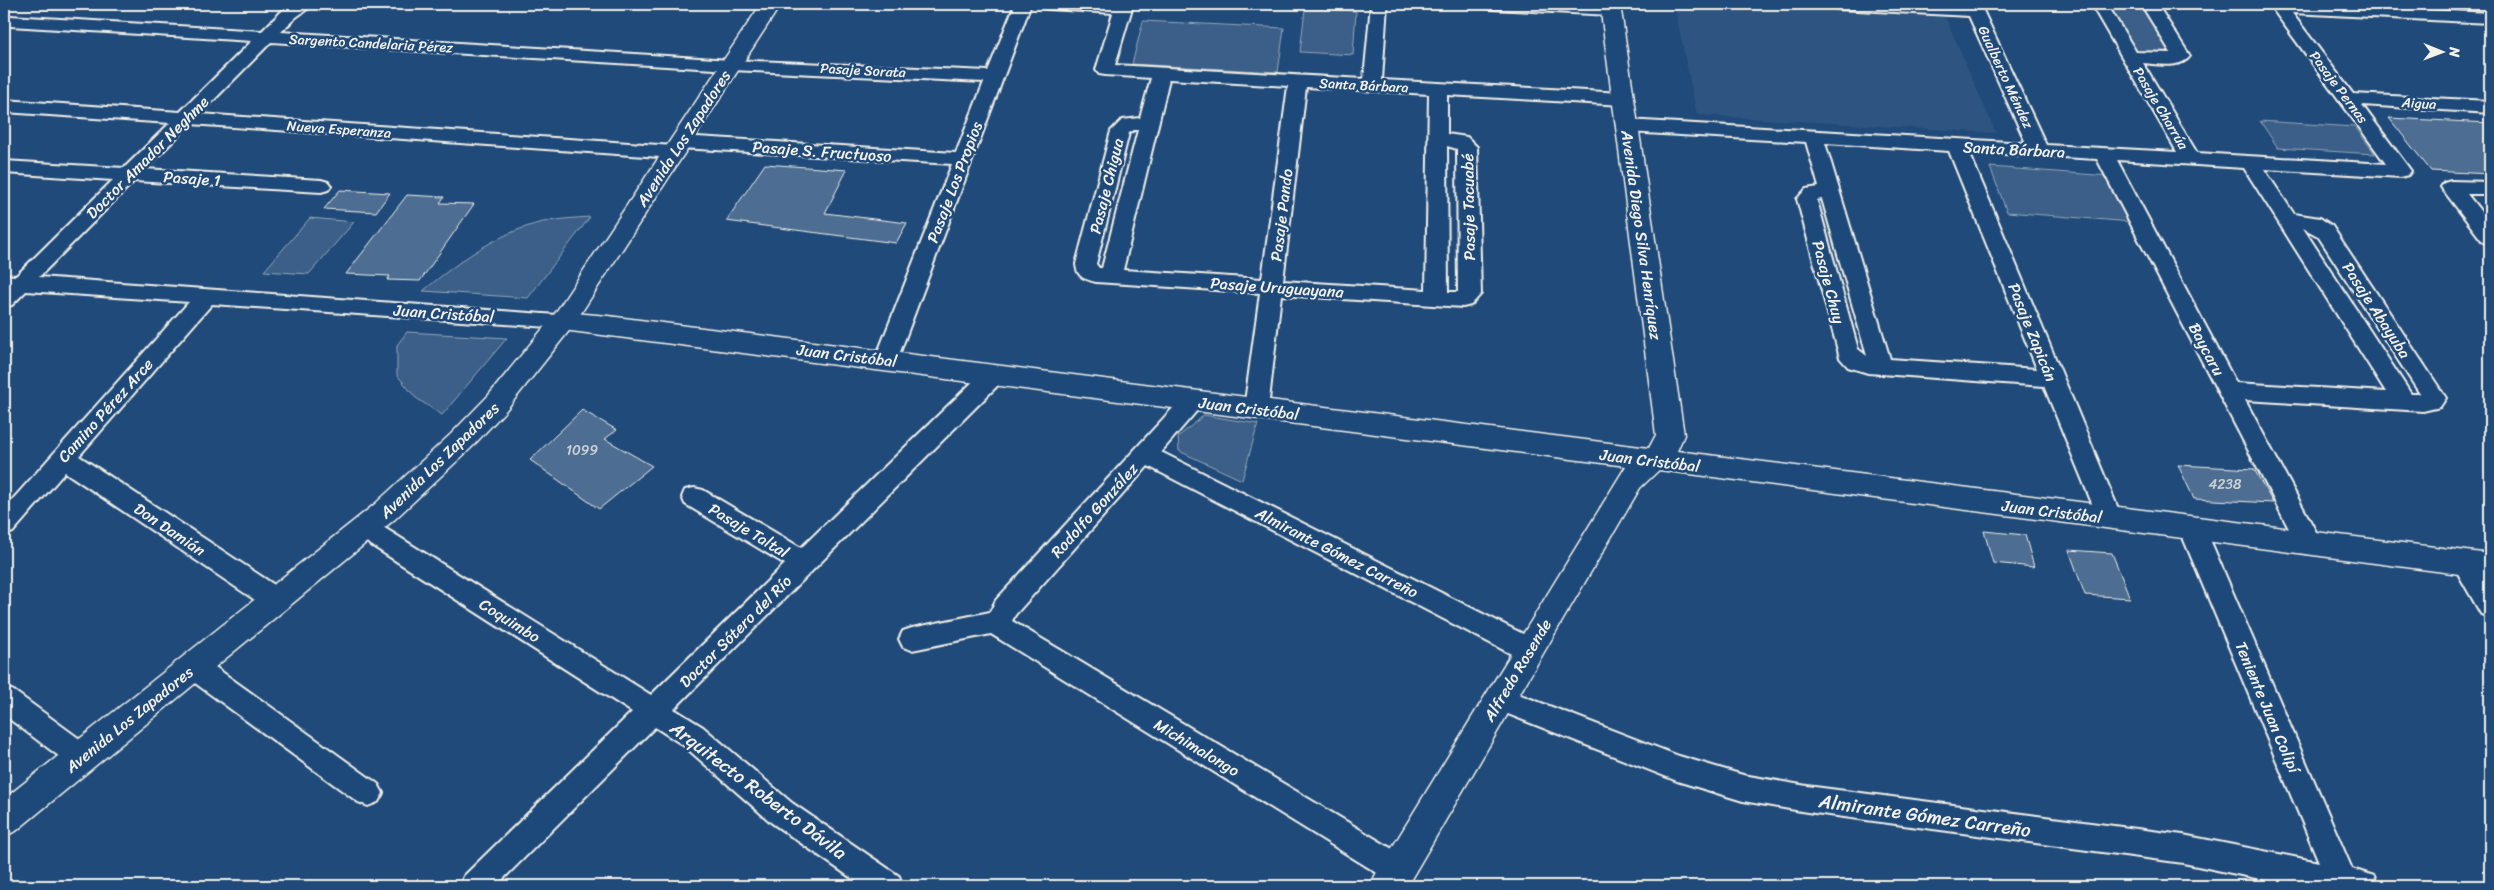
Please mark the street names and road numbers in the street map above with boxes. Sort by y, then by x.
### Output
street label: Gualberto Méndez [1971,21,2041,133]
street label: Sargento Candelaria Pérez [288,27,454,60]
street label: Pasaje Pernas [2303,45,2375,130]
street label: Pasaje Sorata [820,56,906,85]
street label: Pasaje Charrúa [2126,62,2196,155]
street label: Avenida Los Zapadores [628,63,739,213]
street label: Santa Bárbara [1319,71,1409,100]
street label: Doctor Amador Neghme [79,88,216,226]
street label: Aigua [2400,90,2437,117]
street label: Nueva Esperanza [286,113,392,146]
street label: Pasaje Los Propios [918,117,991,247]
street label: Avenida Diego Silva Henríquez [1612,127,1671,342]
street label: Pasaje S. Fructuoso [751,132,893,171]
street label: Santa Bárbara [1962,132,2066,167]
street label: Pasaje Chigua [1081,135,1132,237]
street label: Pasaje Tacuabé [1453,153,1484,261]
street label: Pasaje 1 [162,162,222,195]
street label: Pasaje Pando [1261,167,1302,263]
street label: Pasaje Chuy [1803,237,1854,328]
street label: Pasaje Abayuba [2334,256,2419,365]
street label: Pasaje Uruguayana [1209,268,1346,307]
street label: Pasaje Zapicán [2000,278,2066,386]
street label: Juan Cristóbal [392,295,496,332]
street label: Baycaru [2180,317,2233,382]
street label: Juan Cristóbal [794,335,899,376]
street label: Camino Pérez Arce [50,351,161,470]
street label: Juan Cristóbal [1196,388,1301,429]
street label: Avenida Los Zapadores [372,394,507,527]
street label: Juan Cristóbal [1597,440,1702,481]
street label: Rodolfo González [1043,455,1146,565]
street label: Juan Cristóbal [1999,491,2104,532]
street label: Don Damián [128,495,212,564]
street label: Pasaje Taltal [703,495,795,566]
street label: Almirante Gómez Carreño [1249,498,1423,606]
street label: Doctor Sótero del Río [672,568,799,695]
street label: Coquimbo [473,590,546,651]
street label: Alfredo Rosende [1475,613,1560,728]
street label: Teniente Juan Colipí [2227,637,2309,780]
street label: Avenida Los Zapadores [58,658,201,781]
street label: Michimalongo [1148,710,1245,785]
street label: Arquitecto Roberto Dávila [662,712,855,869]
street label: Almirante Gómez Carreño [1816,784,2033,847]

